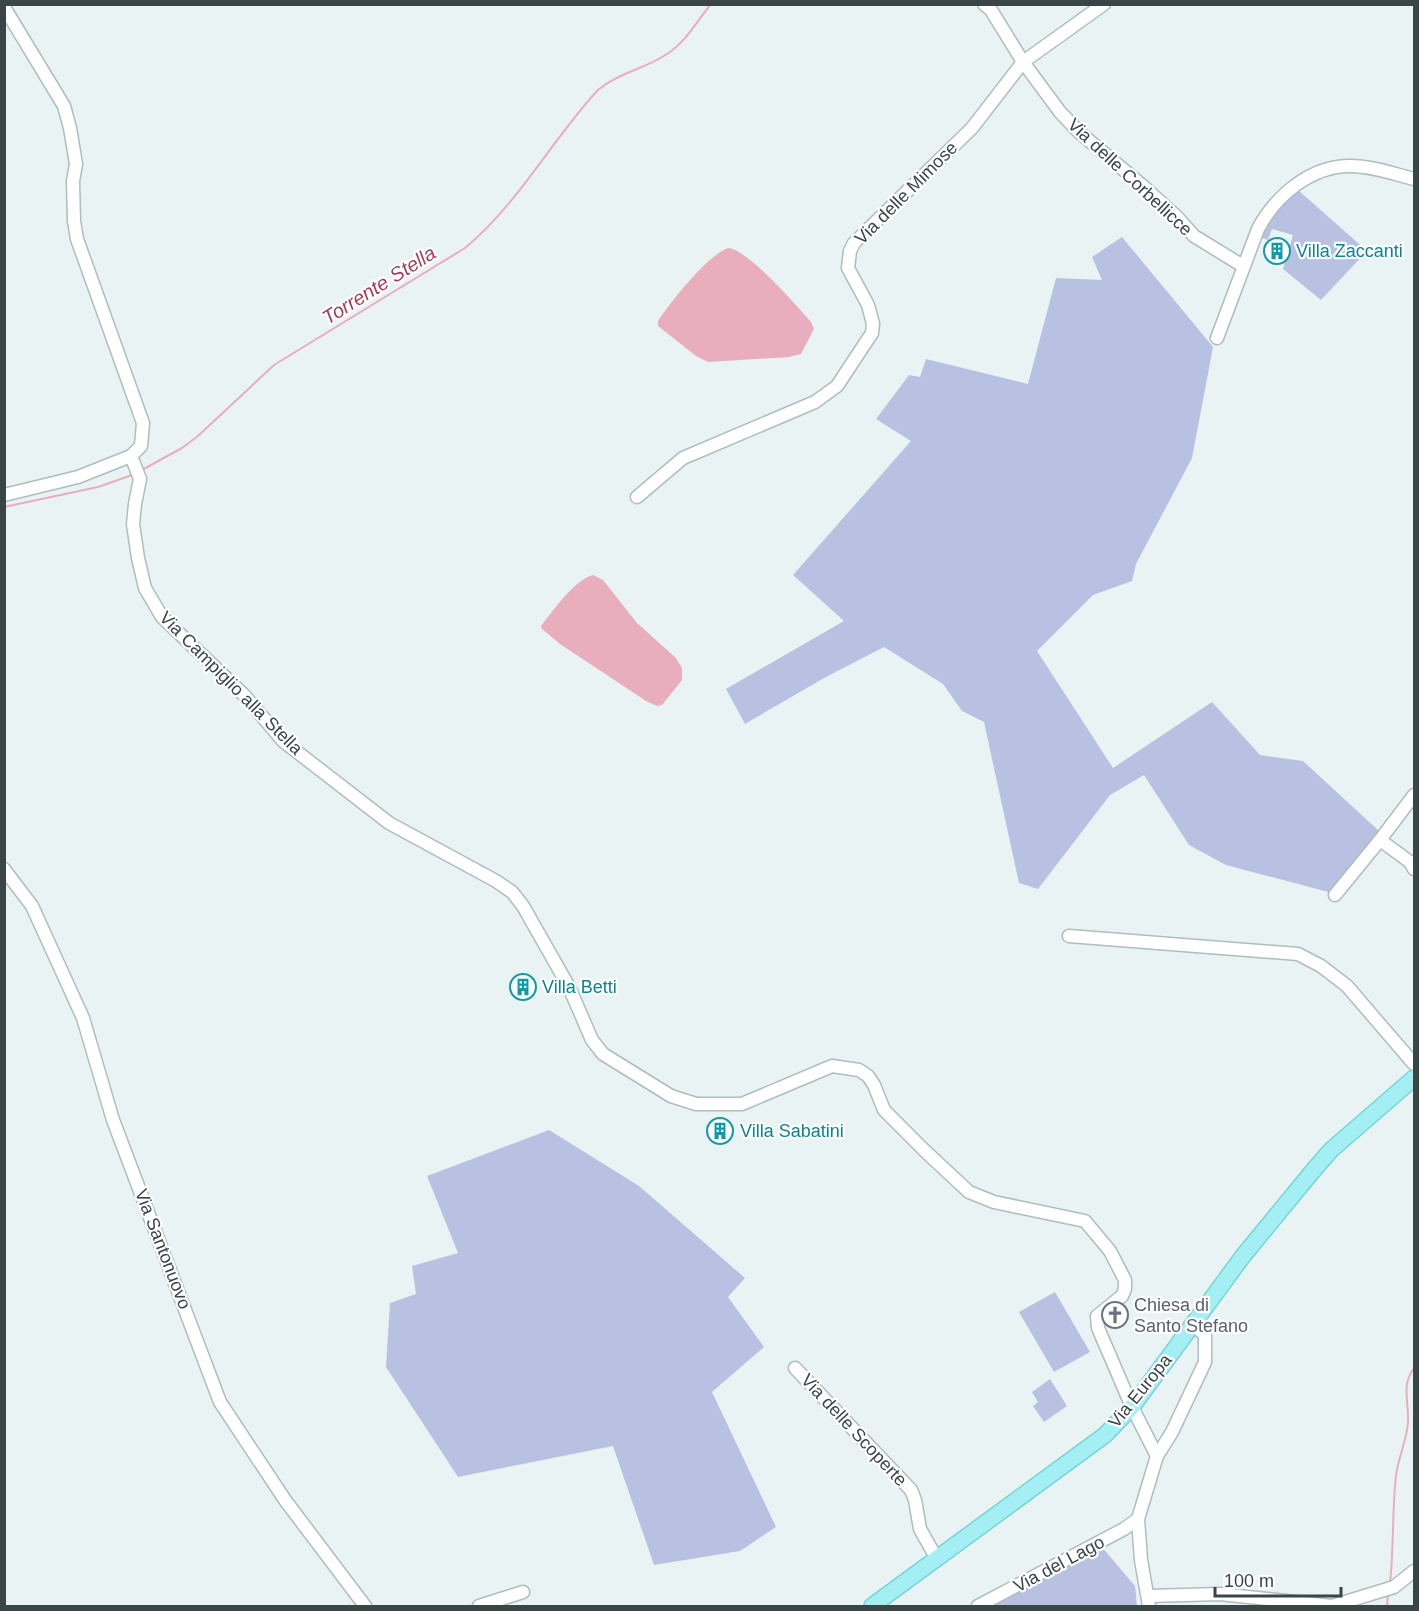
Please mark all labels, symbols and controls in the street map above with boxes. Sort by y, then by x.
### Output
street label: Via delle Corbellicce [1064,114,1196,240]
street label: Via delle Mimose [851,138,961,248]
building icon: Villa Zaccanti [1262,236,1292,266]
water label: Torrente Stella [318,241,440,329]
place label: Villa Zaccanti [1296,241,1403,261]
street label: Via Campiglio alla Stella [155,607,307,759]
building icon: Villa Betti [508,972,538,1002]
place label: Villa Betti [542,977,617,997]
building icon: Villa Sabatini [705,1116,735,1146]
place label: Villa Sabatini [740,1121,844,1141]
street label: Via Santonuovo [131,1186,195,1312]
place label: Chiesa di Santo Stefano [1134,1295,1248,1336]
church icon: Chiesa di Santo Stefano [1100,1300,1130,1330]
street label: Via Europa [1104,1349,1176,1432]
street label: Via delle Scoperte [797,1370,911,1490]
street label: Via del Lago [1010,1532,1108,1596]
scale bar [1215,1560,1341,1598]
text: 100 m [1224,1571,1274,1591]

